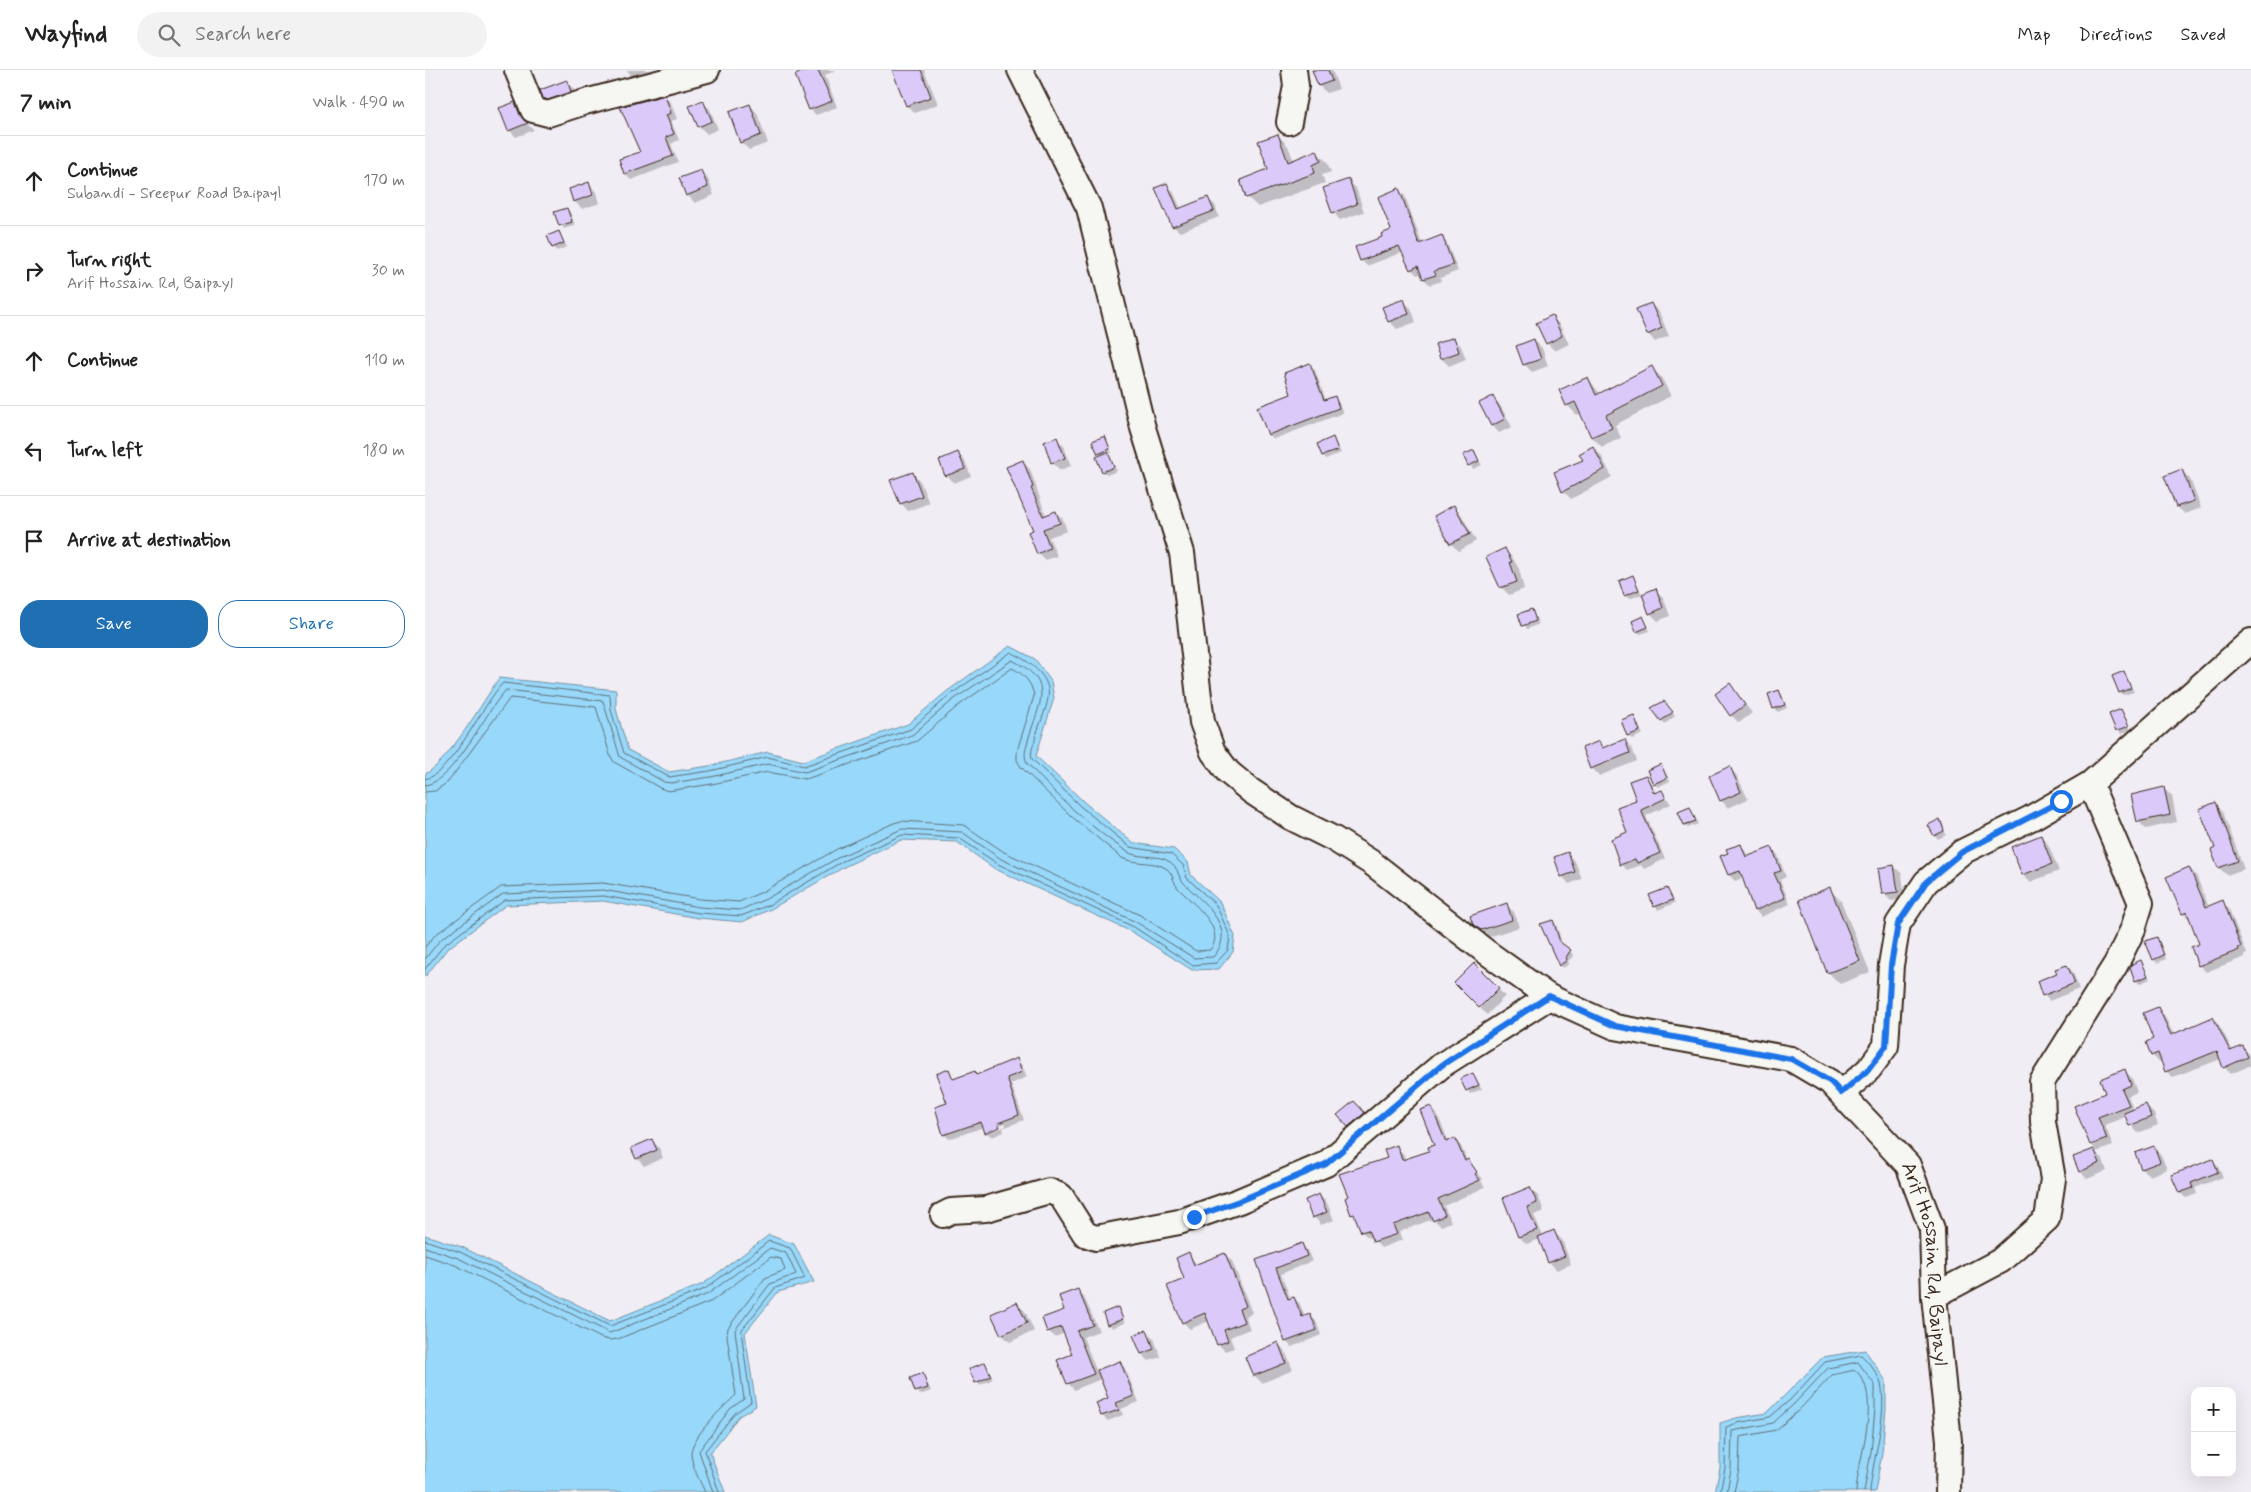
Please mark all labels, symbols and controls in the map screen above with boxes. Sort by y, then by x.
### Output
search box [137,12,487,57]
text: Wayfind [25,19,107,50]
icon: search [155,21,183,49]
text: Search here [195,22,291,47]
text: Map [2018,23,2051,47]
text: Directions [2079,23,2153,47]
text: Saved [2181,23,2226,47]
text: 7 min [20,89,72,117]
text: Walk · 490 m [313,92,405,113]
text: Continue [67,158,138,183]
icon: ahead [20,167,48,195]
text: 170 m [363,170,405,191]
text: Subandi - Sreepur Road Baipayl [67,183,281,204]
text: Turn right [67,248,151,273]
icon: right [20,257,48,285]
text: 30 m [372,260,405,281]
text: Arif Hossain Rd, Baipayl [67,273,233,294]
icon: ahead [20,347,48,375]
text: Continue [67,348,138,373]
text: 110 m [364,350,405,371]
icon: left [20,437,48,465]
text: Turn left [67,438,143,463]
text: 180 m [362,440,405,461]
icon: arrive [20,527,48,555]
text: Arrive at destination [67,528,231,553]
button: Save [20,600,208,648]
button: Share [218,600,405,648]
route start [2050,790,2073,813]
street label: Arif Hossain Rd, Baipayl [1895,1158,1955,1367]
route end [1183,1206,1206,1229]
map controls [2191,1387,2236,1477]
button: + [2191,1387,2236,1432]
button: − [2191,1432,2236,1477]

